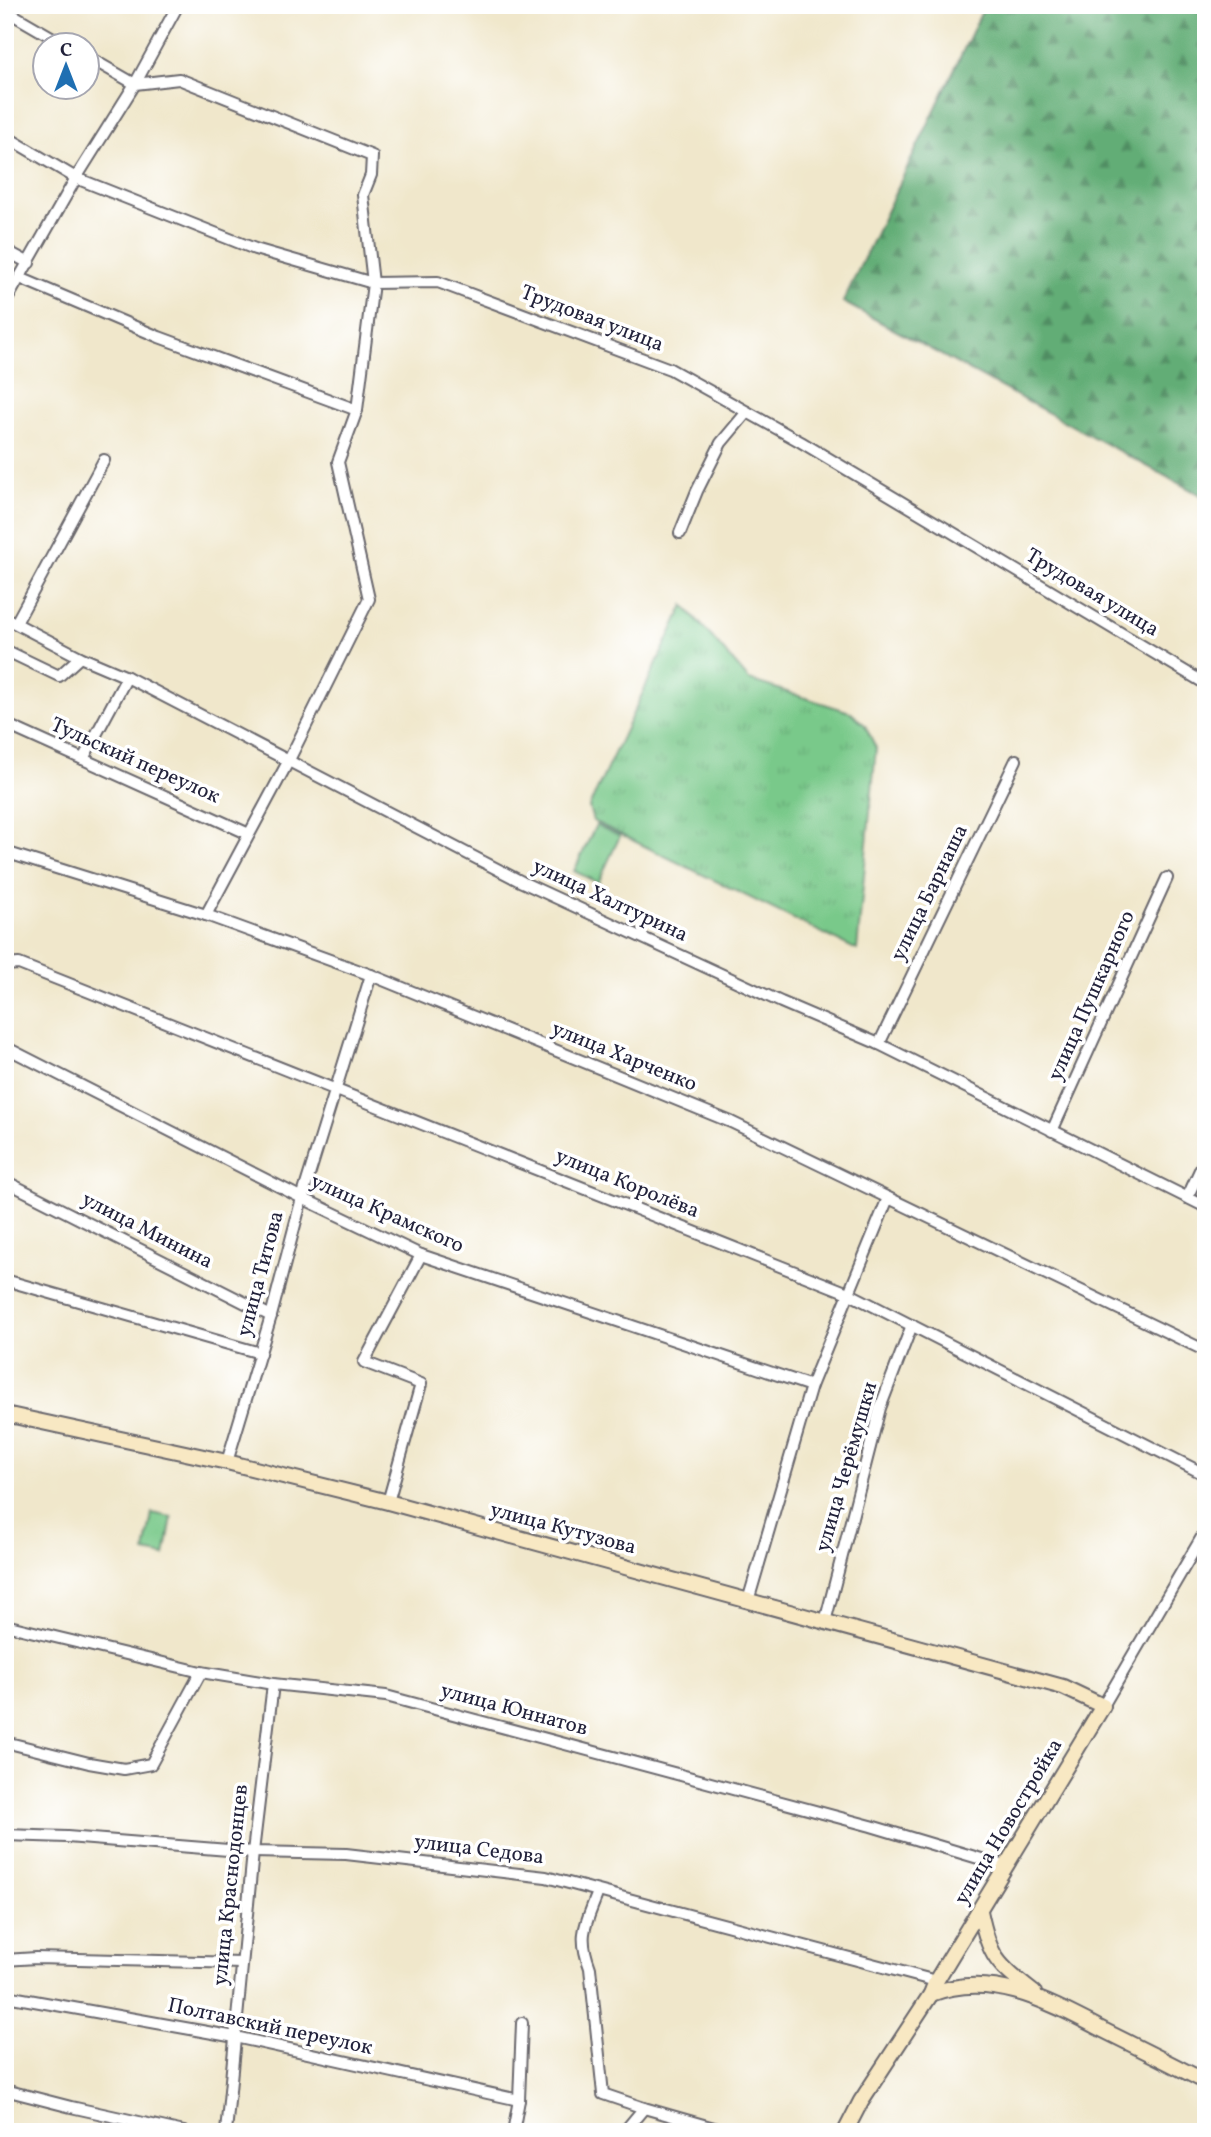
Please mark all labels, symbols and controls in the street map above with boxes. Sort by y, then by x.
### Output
north arrow [32,32,102,102]
text: С [60,38,72,64]
street label: Трудовая улица [516,278,668,360]
street label: Трудовая улица [1020,542,1164,644]
street label: Тульский переулок [46,711,224,811]
street label: улица Барнаша [884,820,976,966]
street label: улица Халтурина [528,852,692,950]
street label: улица Пушкарного [1041,906,1143,1086]
street label: улица Харченко [547,1015,701,1099]
street label: улица Королёва [551,1142,703,1226]
street label: улица Крамского [306,1167,468,1261]
street label: улица Минина [76,1185,218,1277]
street label: улица Титова [230,1208,292,1340]
street label: улица Черёмушки [809,1378,885,1556]
street label: улица Кутузова [487,1496,639,1562]
street label: улица Юннатов [437,1676,591,1744]
street label: улица Новостройка [948,1733,1070,1911]
street label: улица Краснодонцев [206,1783,256,1987]
street label: улица Седова [412,1828,546,1872]
street label: Полтавский переулок [165,1991,375,2063]

